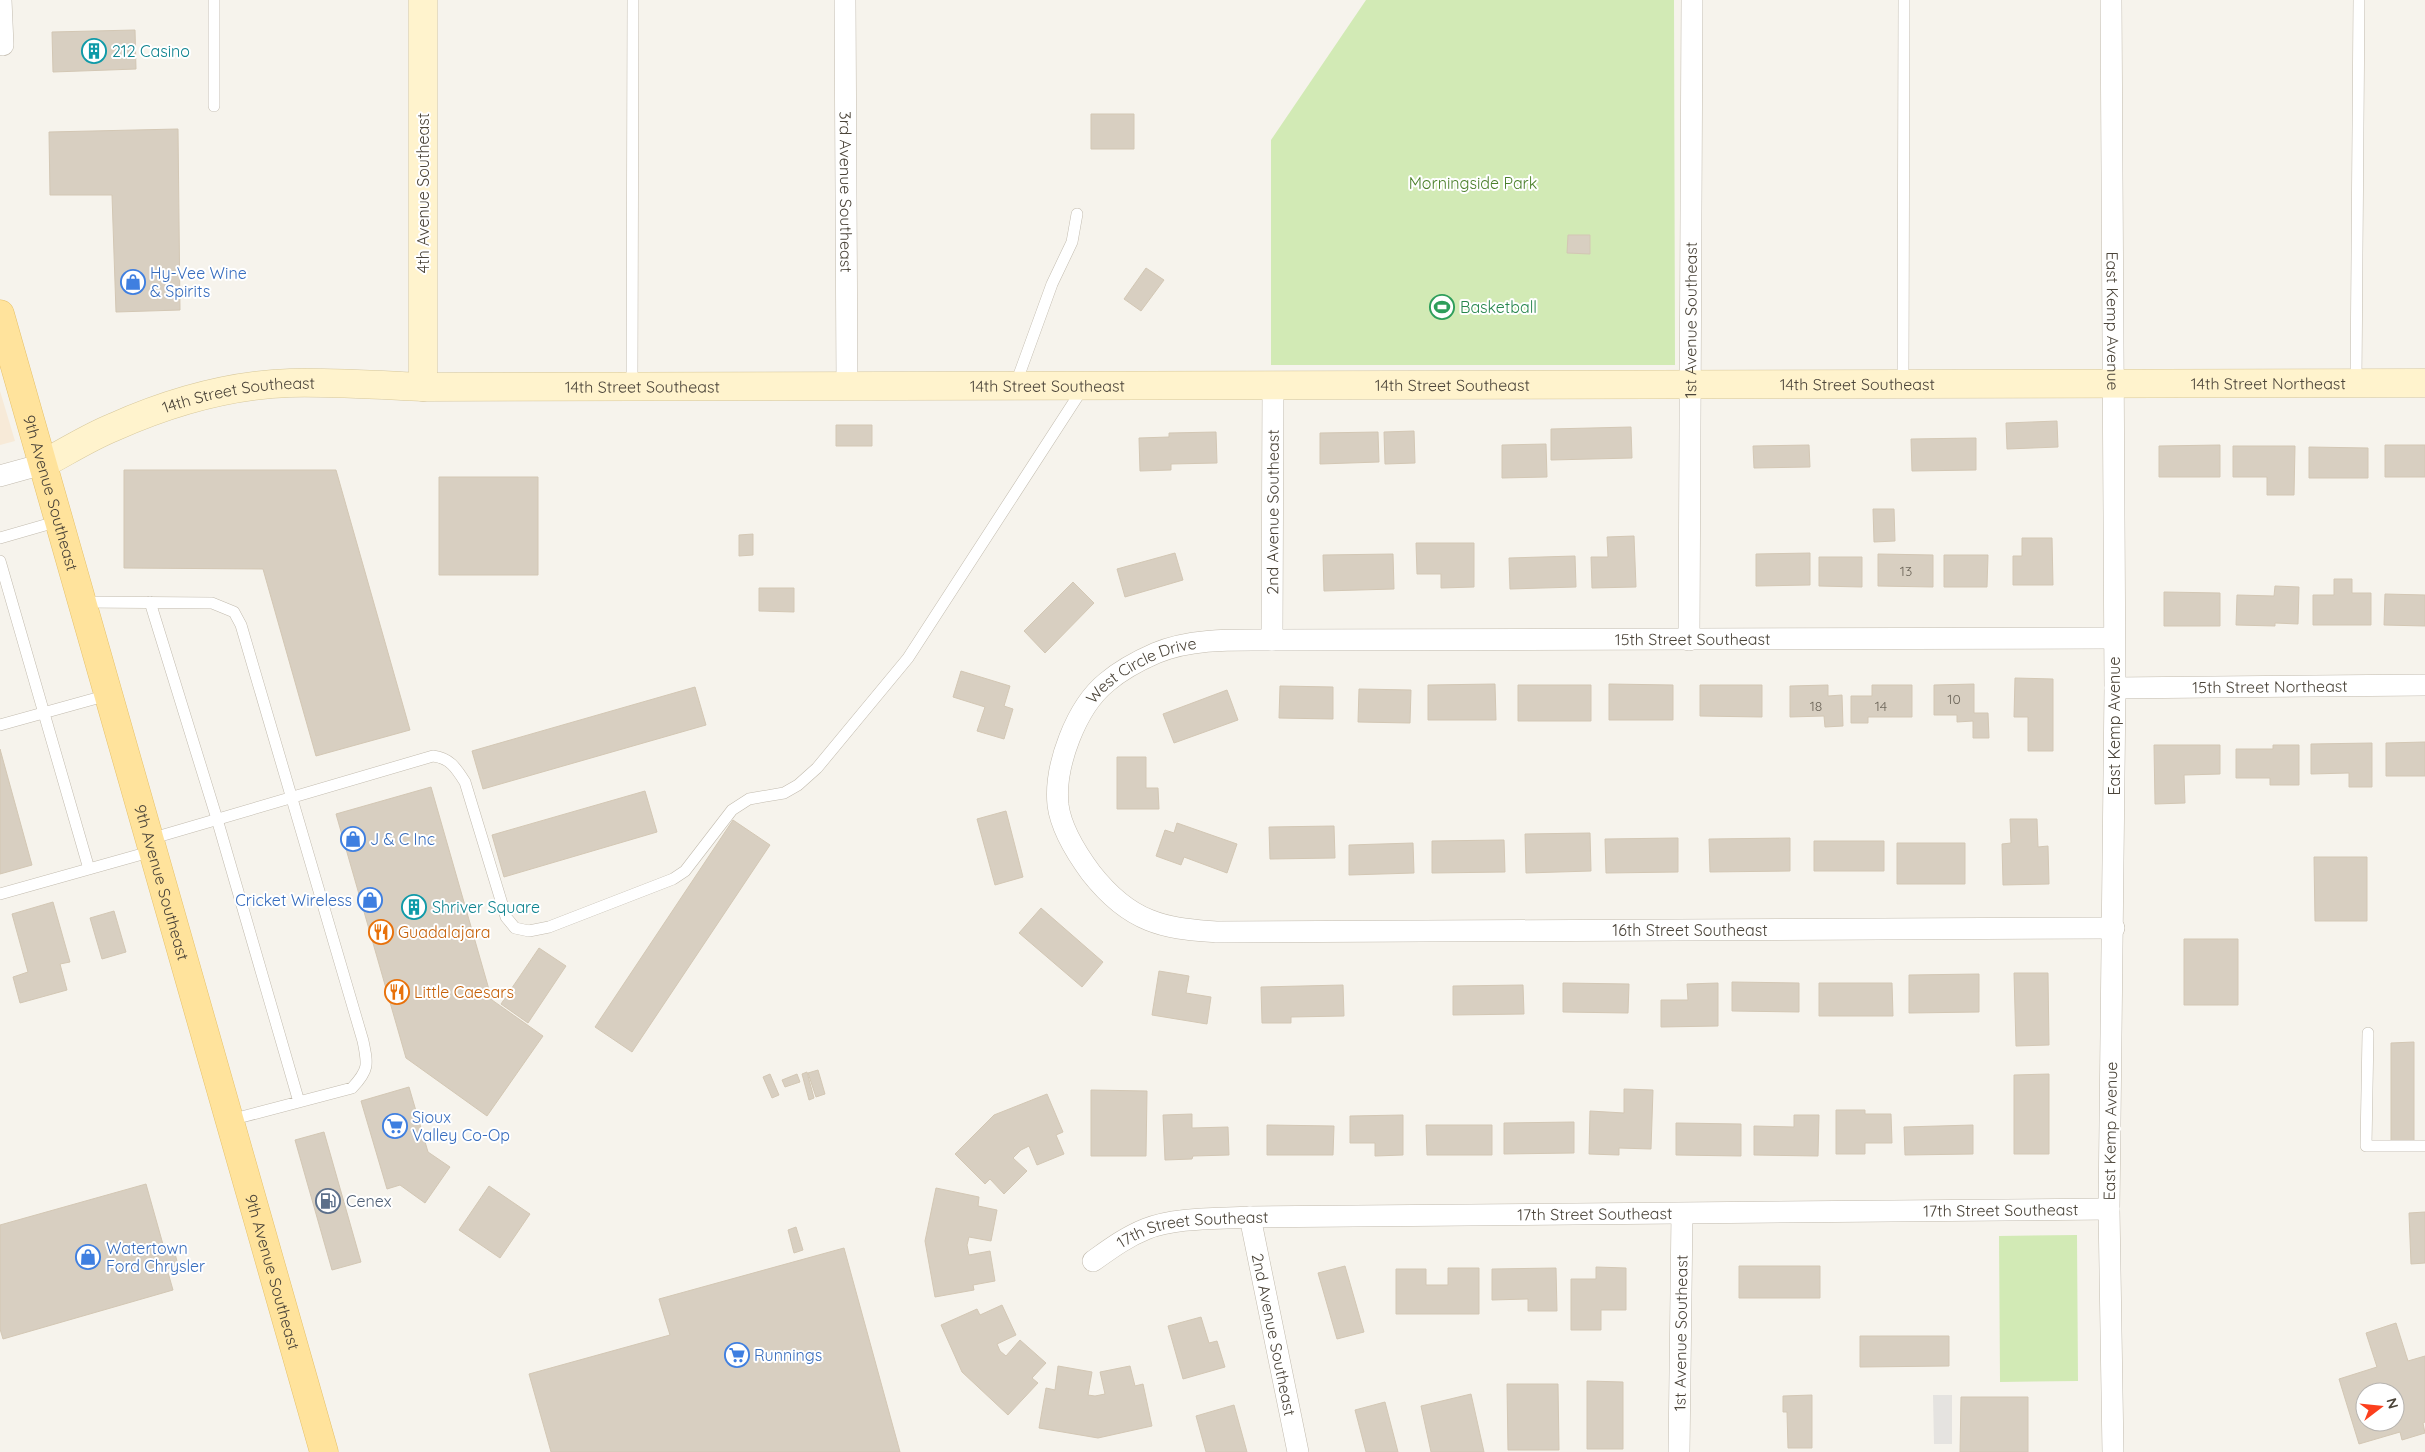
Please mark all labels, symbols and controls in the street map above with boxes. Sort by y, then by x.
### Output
building icon: 212 Casino [81,38,107,64]
place label: 212 Casino [112,41,190,61]
street label: 3rd Avenue Southeast [836,111,856,273]
street label: 4th Avenue Southeast [413,113,433,273]
park label: Morningside Park [1409,173,1537,193]
street label: 1st Avenue Southeast [1680,242,1701,398]
street label: East Kemp Avenue [2102,251,2123,391]
place label: Hy-Vee Wine & Spirits [150,263,247,301]
shop icon: Hy-Vee Wine & Spirits [120,269,146,295]
sports icon: Basketball [1429,294,1455,320]
place label: Basketball [1460,297,1537,317]
street label: 14th Street Southeast [159,373,315,417]
street label: 14th Street Northeast [2191,373,2346,393]
street label: 14th Street Southeast [1780,374,1935,394]
street label: 14th Street Southeast [1375,375,1530,395]
street label: 14th Street Southeast [565,376,720,397]
street label: 14th Street Southeast [970,376,1125,396]
street label: 9th Avenue Southeast [19,413,83,573]
street label: 2nd Avenue Southeast [1262,429,1283,595]
house number: 13 [1900,562,1912,580]
street label: 15th Street Southeast [1615,629,1771,649]
street label: West Circle Drive [1081,633,1198,707]
street label: East Kemp Avenue [2104,657,2124,795]
street label: 15th Street Northeast [2192,676,2348,697]
house number: 10 [1947,690,1961,708]
house number: 18 [1810,697,1822,715]
house number: 14 [1875,697,1887,715]
street label: 9th Avenue Southeast [130,802,193,963]
shop icon: J & C Inc [340,826,366,852]
place label: J & C Inc [370,829,435,849]
shop icon: Cricket Wireless [357,887,383,913]
place label: Cricket Wireless [235,890,352,910]
building icon: Shriver Square [401,894,427,920]
place label: Shriver Square [432,897,540,917]
restaurant icon: Guadalajara [368,919,394,945]
street label: 16th Street Southeast [1612,920,1768,940]
place label: Guadalajara [398,922,490,942]
restaurant icon: Little Caesars [384,979,410,1005]
place label: Little Caesars [414,982,514,1002]
street label: East Kemp Avenue [2099,1061,2121,1201]
place label: Sioux Valley Co-Op [412,1107,510,1145]
supermarket icon: Sioux Valley Co-Op [382,1113,408,1139]
fuel station icon: Cenex [315,1188,341,1214]
place label: Cenex [346,1191,392,1211]
street label: 9th Avenue Southeast [241,1192,304,1352]
street label: 17th Street Southeast [1923,1199,2078,1221]
street label: 17th Street Southeast [1517,1203,1672,1225]
street label: 17th Street Southeast [1113,1207,1269,1252]
place label: Watertown Ford Chrysler [106,1238,205,1276]
shop icon: Watertown Ford Chrysler [75,1244,101,1270]
street label: 2nd Avenue Southeast [1248,1252,1300,1418]
street label: 1st Avenue Southeast [1670,1255,1691,1411]
supermarket icon: Runnings [724,1342,750,1368]
place label: Runnings [754,1345,822,1365]
north arrow [2355,1382,2405,1432]
text: N [2382,1396,2403,1411]

